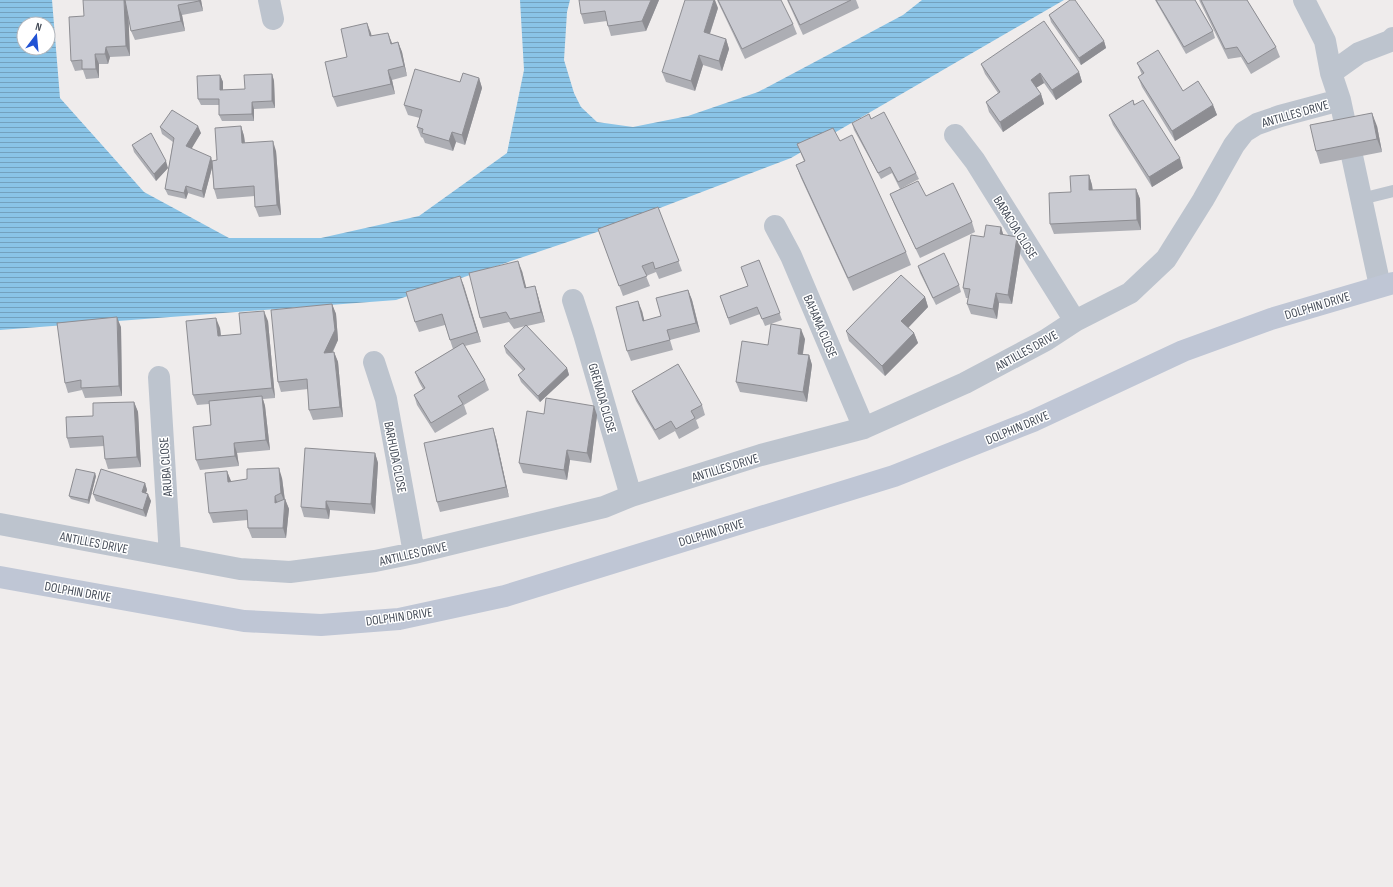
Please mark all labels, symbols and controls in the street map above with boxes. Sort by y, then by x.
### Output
north arrow [16,16,56,56]
text: N [34,20,43,34]
street label: ANTILLES DRIVE [1259,97,1331,131]
street label: BARACOA CLOSE [990,193,1041,262]
street label: DOLPHIN DRIVE [1283,288,1352,323]
street label: BAHAMA CLOSE [800,292,841,360]
street label: ANTILLES DRIVE [992,327,1061,375]
street label: GRENADA CLOSE [584,361,620,435]
street label: DOLPHIN DRIVE [983,407,1051,448]
street label: BARHUDA CLOSE [380,420,410,494]
street label: ARUBA CLOSE [156,437,176,498]
street label: ANTILLES DRIVE [689,450,761,486]
street label: DOLPHIN DRIVE [677,515,746,550]
street label: ANTILLES DRIVE [57,528,129,557]
street label: ANTILLES DRIVE [377,538,449,570]
street label: DOLPHIN DRIVE [43,578,112,606]
street label: DOLPHIN DRIVE [365,604,434,630]

